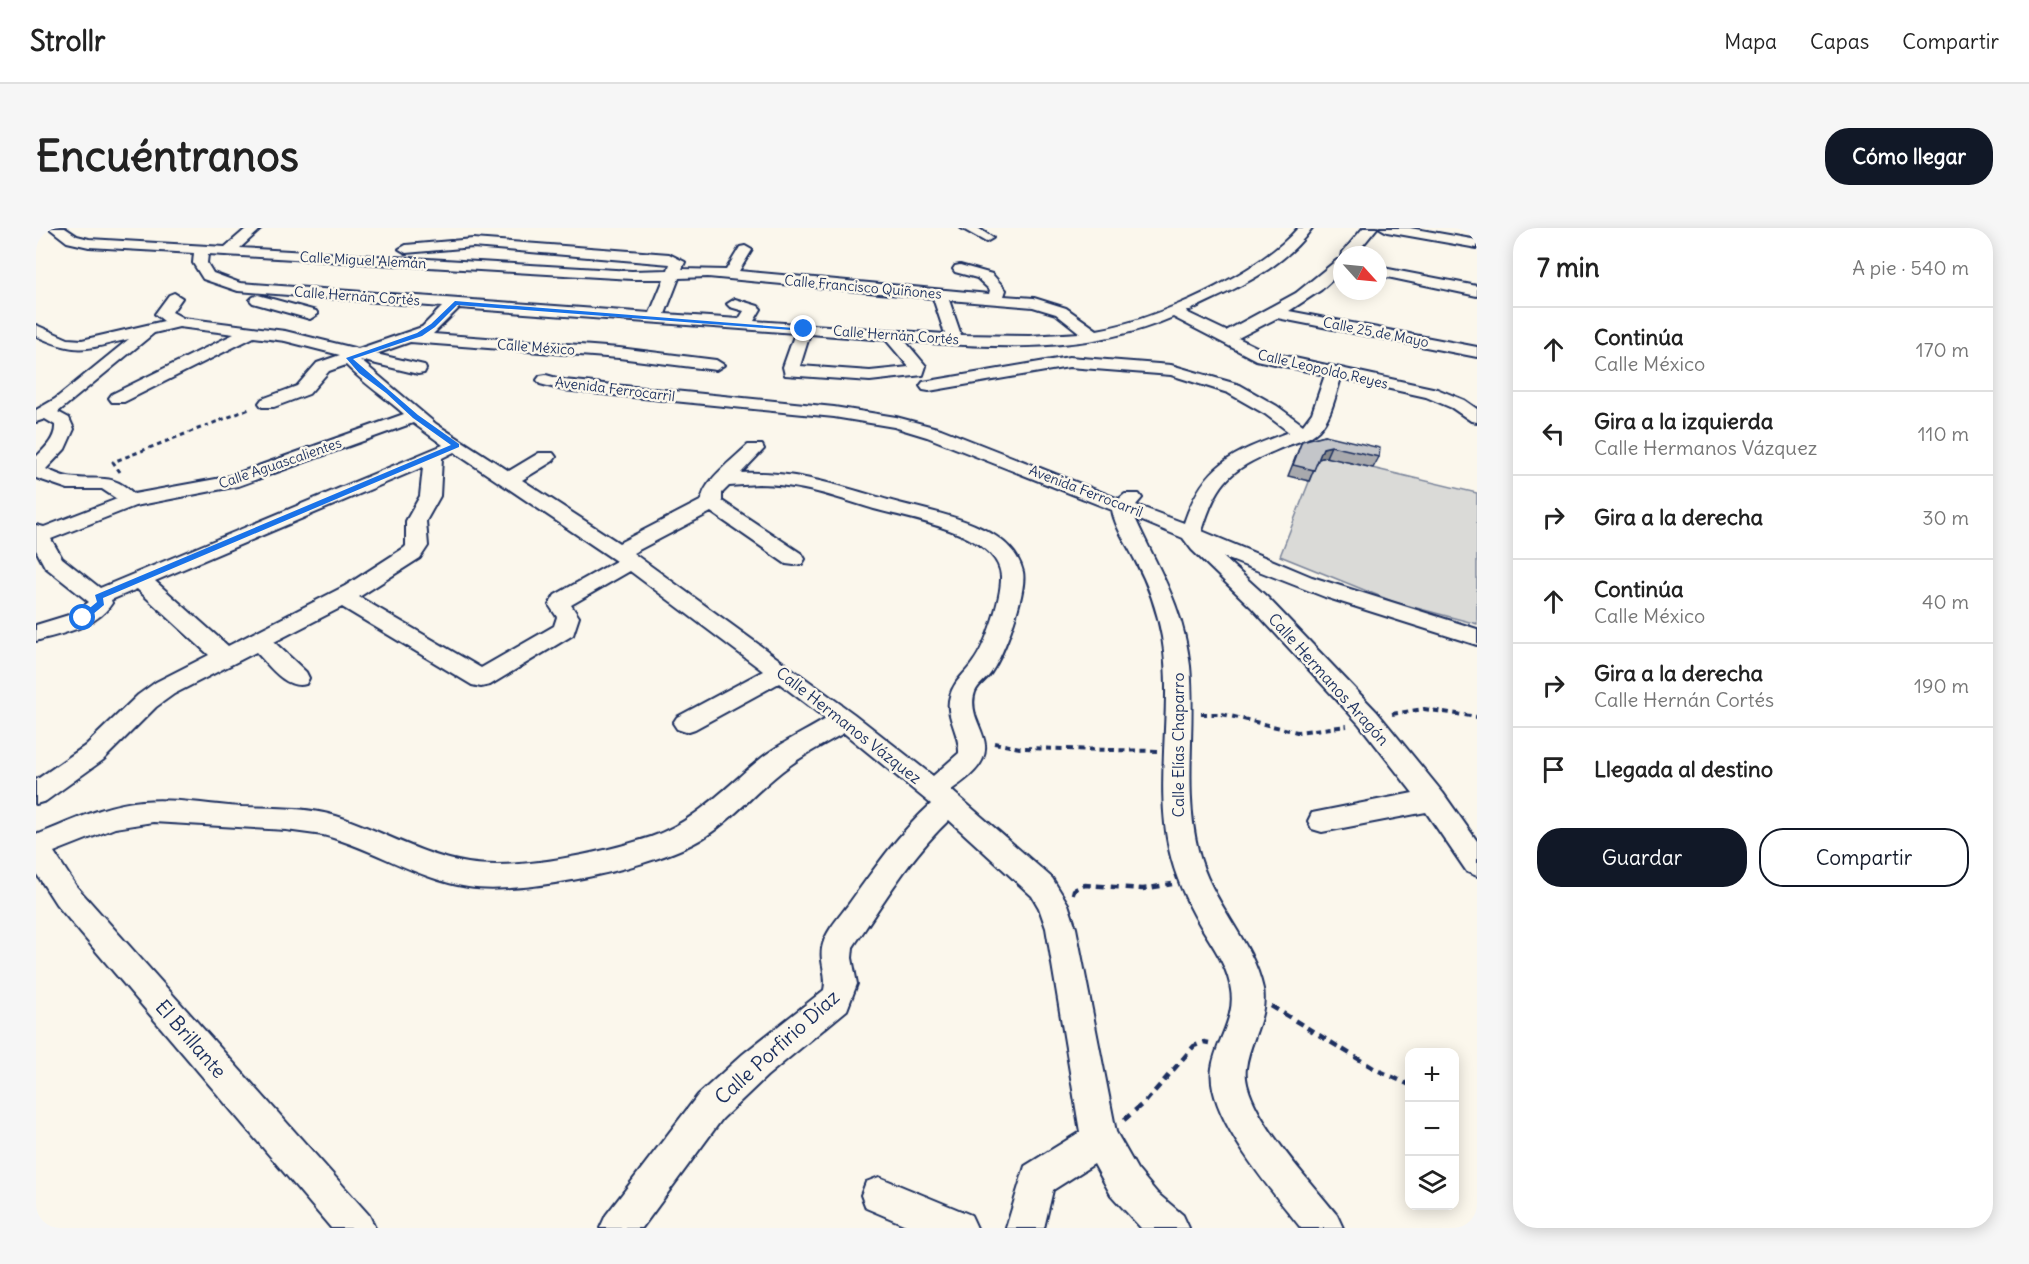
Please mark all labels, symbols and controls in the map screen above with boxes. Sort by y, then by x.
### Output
text: Strollr [30,23,105,59]
text: Mapa [1724,28,1777,55]
text: Capas [1810,28,1869,55]
text: Compartir [1902,28,1999,55]
button: Cómo llegar [1825,128,1993,185]
text: Encuéntranos [36,130,299,182]
north arrow [1333,246,1387,300]
street label: Calle Miguel Alemán [299,248,427,272]
text: 7 min [1537,251,1600,284]
text: A pie · 540 m [1852,255,1969,280]
street label: Calle Francisco Quiñones [784,271,942,303]
street label: Calle Hernán Cortés [293,283,421,309]
street label: Calle 25 de Mayo [1322,313,1431,351]
route end [790,315,816,341]
street label: Calle Hernán Cortés [832,322,960,348]
text: Continúa [1594,323,1683,351]
icon: ahead [1537,333,1570,366]
street label: Calle México [496,335,576,359]
text: 170 m [1916,337,1969,362]
street label: Calle Leopoldo Reyes [1256,345,1390,393]
text: Calle México [1594,351,1705,376]
street label: Avenida Ferrocarril [554,373,676,405]
text: Gira a la izquierda [1594,407,1773,435]
icon: left [1537,417,1570,450]
text: 110 m [1918,421,1969,446]
street label: Calle Aguascalientes [216,434,344,492]
text: Calle Hermanos Vázquez [1594,435,1817,460]
street label: Avenida Ferrocarril [1026,461,1146,521]
icon: right [1537,501,1570,534]
text: Gira a la derecha [1594,503,1763,531]
text: 30 m [1922,505,1969,530]
text: Continúa [1594,575,1683,603]
icon: ahead [1537,585,1570,618]
text: 40 m [1922,589,1969,614]
text: Calle México [1594,603,1705,628]
route start [69,604,95,630]
street label: Calle Hermanos Aragón [1264,609,1394,749]
text: Gira a la derecha [1594,659,1763,687]
street label: Calle Hermanos Vázquez [772,662,926,788]
icon: right [1537,669,1570,702]
street label: Calle Elías Chaparro [1168,672,1188,818]
text: 190 m [1914,673,1969,698]
text: Calle Hernán Cortés [1594,687,1774,712]
icon: arrive [1537,753,1570,786]
text: Llegada al destino [1594,755,1773,783]
button: Guardar [1537,828,1747,887]
button: Compartir [1759,828,1969,887]
street label: Calle Porfirio Díaz [709,984,844,1109]
street label: El Brillante [151,994,232,1083]
map controls [1405,1048,1459,1210]
button: + [1405,1048,1459,1102]
button: − [1405,1102,1459,1156]
button: layers [1405,1156,1459,1210]

